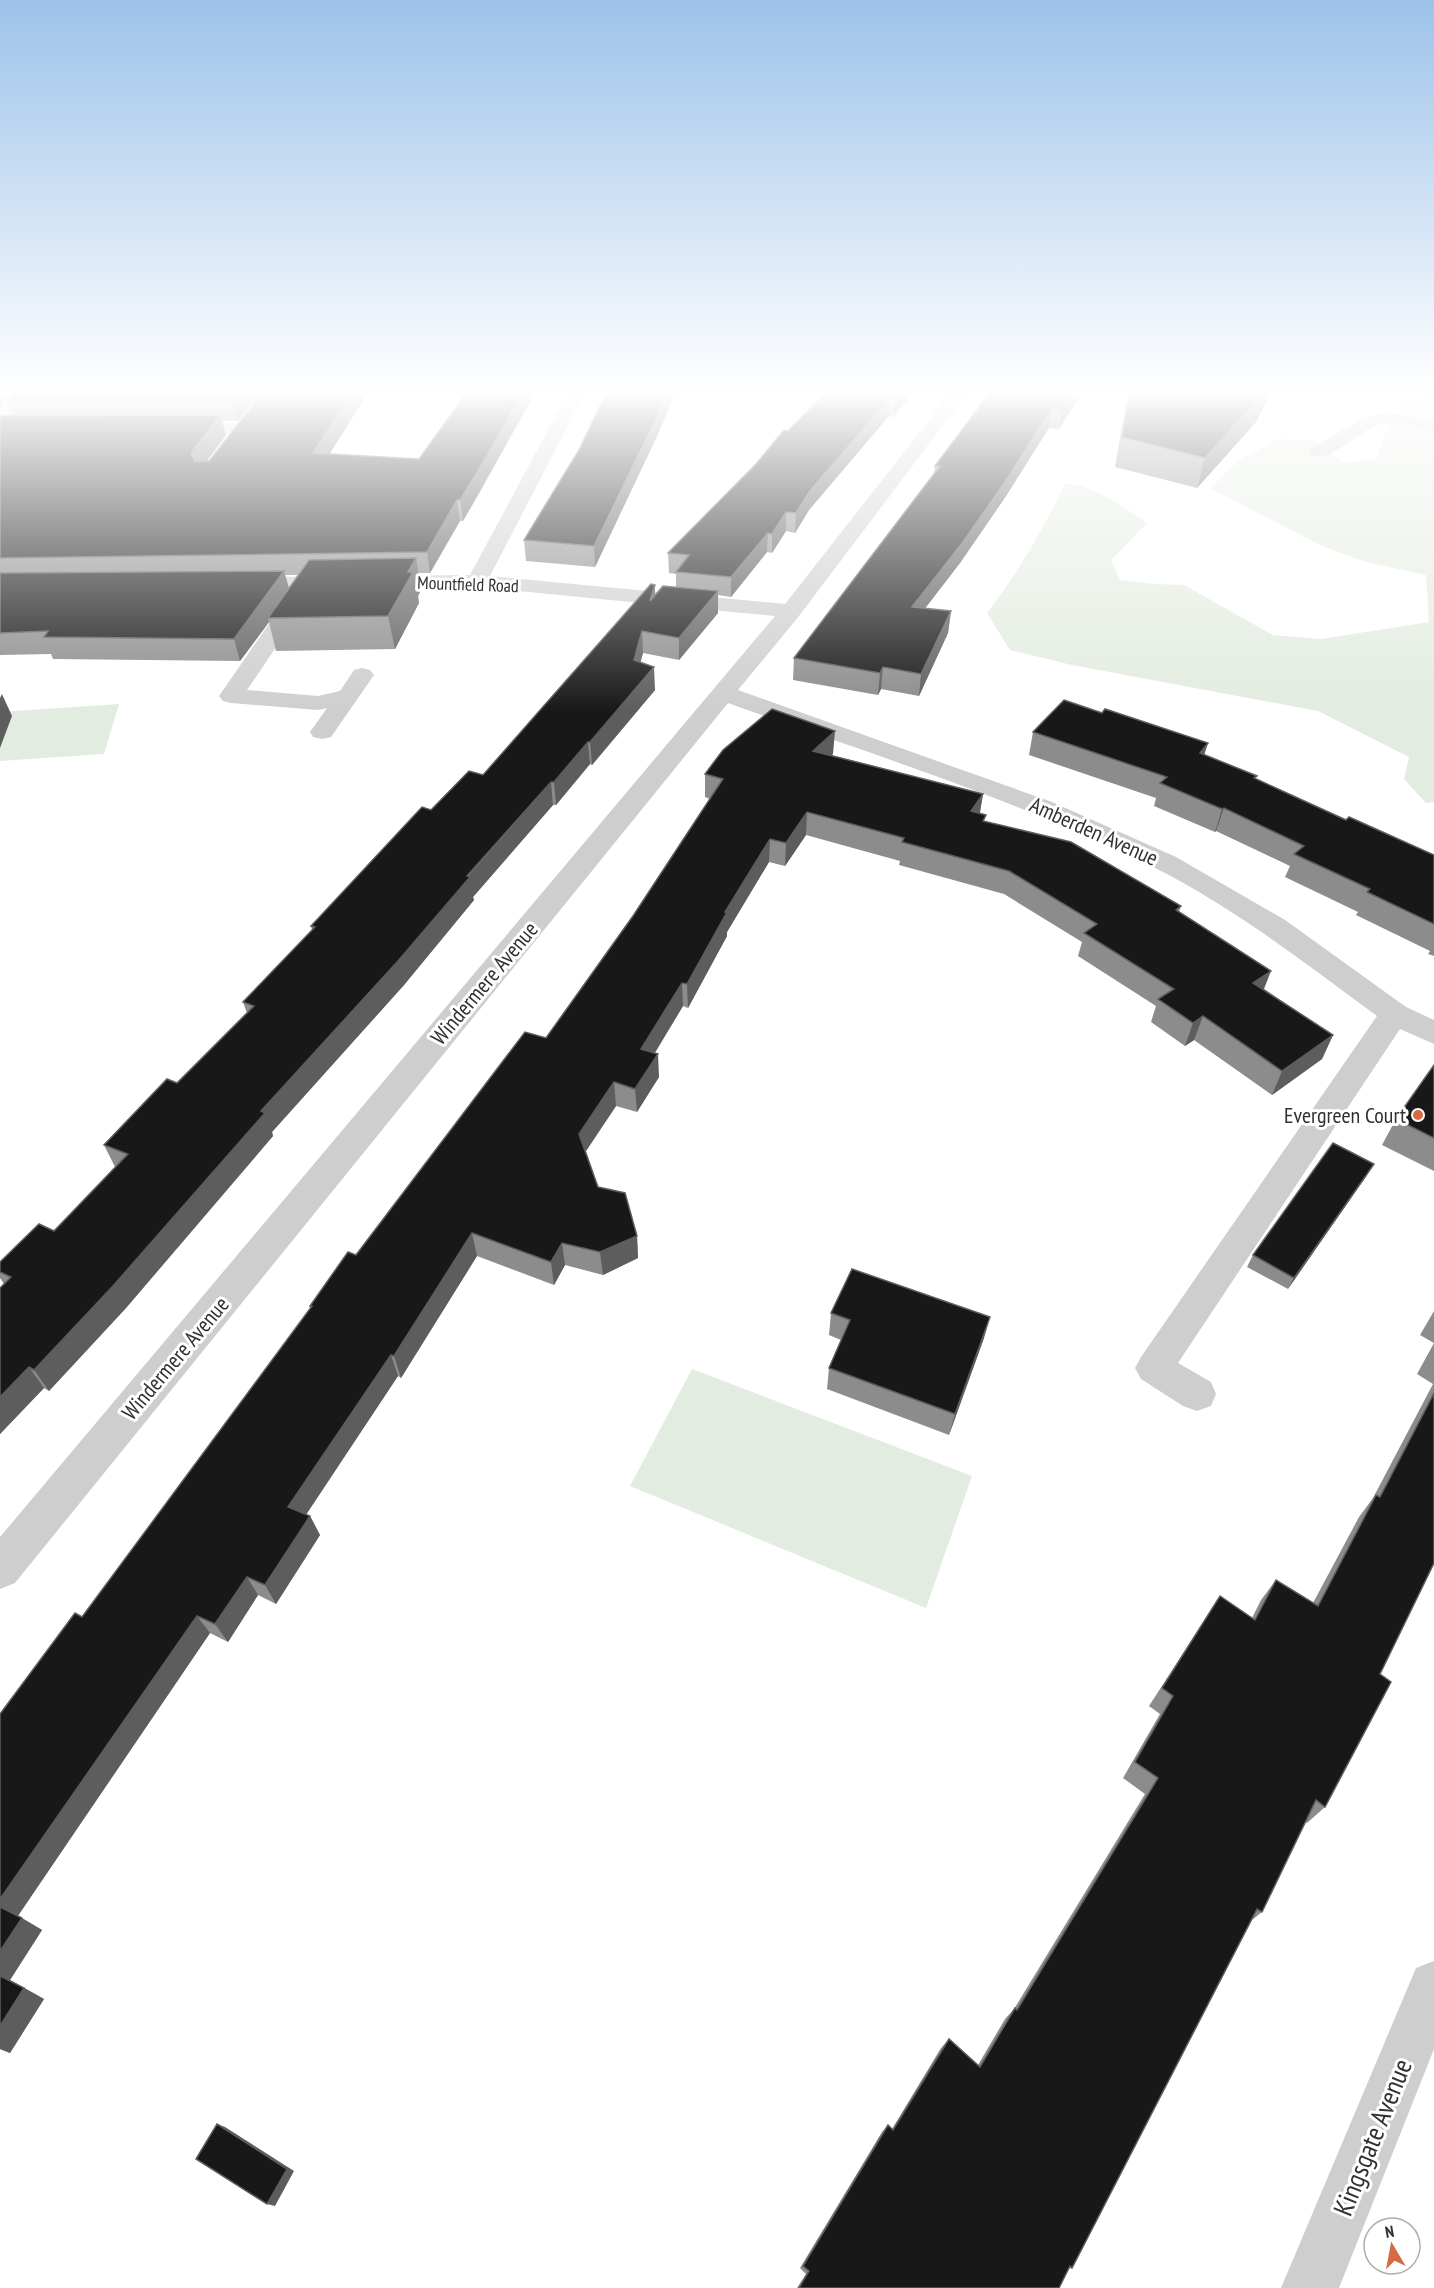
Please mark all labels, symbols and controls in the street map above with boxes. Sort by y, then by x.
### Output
street label: Mountfield Road [417,571,519,597]
street label: Amberden Avenue [1026,790,1162,872]
street label: Windermere Avenue [424,916,544,1050]
place label: Evergreen Court [1284,1101,1406,1129]
marker: Evergreen Court [1411,1108,1425,1122]
street label: Windermere Avenue [115,1291,235,1425]
street label: Kingsgate Avenue [1325,2054,1419,2220]
north arrow [1362,2216,1422,2276]
text: N [1383,2221,1395,2242]

